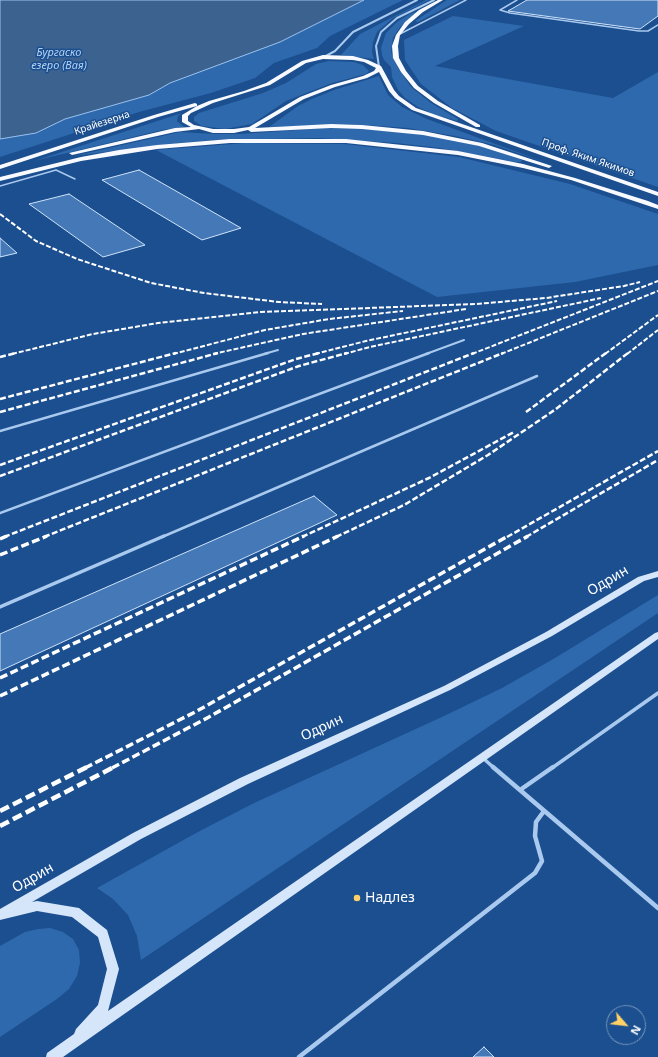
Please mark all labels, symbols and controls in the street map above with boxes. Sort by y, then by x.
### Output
water label: Бургаско езеро (Вая) [31,46,87,72]
street label: Крайезерна [73,108,131,138]
street label: Проф. Яким Якимов [540,136,636,180]
street label: Одрин [584,562,632,600]
street label: Одрин [298,711,346,745]
street label: Одрин [9,860,57,896]
place label: Надлез [365,890,415,906]
marker: Надлез [352,893,362,903]
north arrow [606,1005,646,1045]
text: N [627,1023,645,1038]

